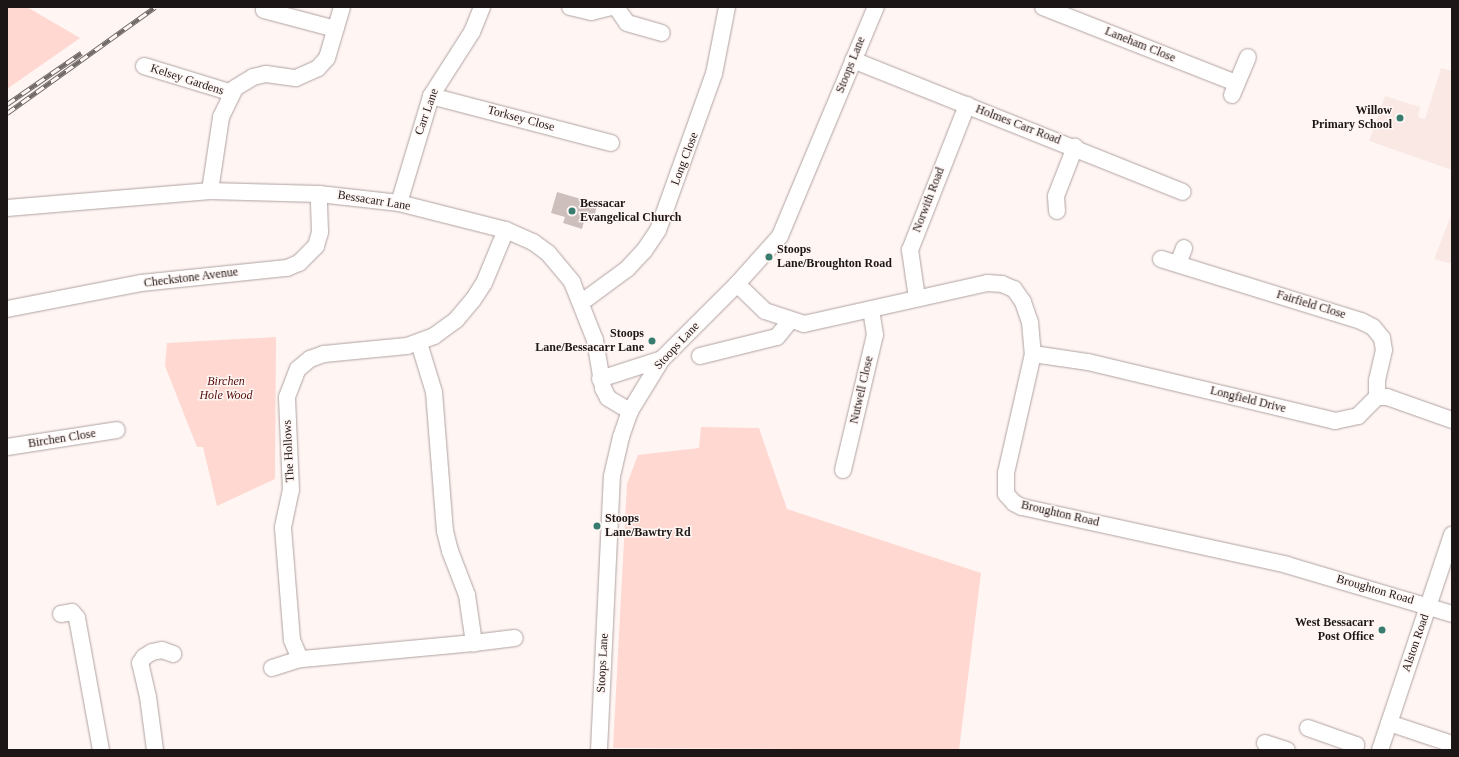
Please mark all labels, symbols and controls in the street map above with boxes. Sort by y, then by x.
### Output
street label: Laneham Close [1103,24,1177,66]
street label: Stoops Lane [833,35,869,95]
street label: Kelsey Gardens [148,61,226,99]
street label: Carr Lane [412,87,442,137]
street label: Holmes Carr Road [973,102,1063,148]
street label: Torksey Close [486,103,556,135]
place label: Willow Primary School [1312,104,1392,132]
marker: Willow Primary School [1395,113,1405,123]
street label: Long Close [668,130,702,188]
street label: Norwith Road [910,166,948,234]
street label: Bessacarr Lane [337,188,411,214]
place label: Bessacar Evangelical Church [580,197,681,225]
marker: Bessacar Evangelical Church [567,206,577,216]
place label: Stoops Lane/Broughton Road [777,243,892,271]
marker: Stoops Lane/Broughton Road [764,252,774,262]
street label: Checkstone Avenue [143,265,239,291]
street label: Fairfield Close [1275,288,1347,322]
street label: Stoops Lane [651,319,703,373]
place label: Stoops Lane/Bessacarr Lane [535,327,644,355]
marker: Stoops Lane/Bessacarr Lane [647,336,657,346]
street label: Nutwell Close [847,355,877,425]
park label: Birchen Hole Wood [199,375,253,403]
street label: Longfield Drive [1209,384,1287,416]
street label: The Hollows [280,420,298,482]
street label: Birchen Close [27,427,97,451]
street label: Broughton Road [1020,498,1100,530]
place label: Stoops Lane/Bawtry Rd [605,512,691,540]
marker: Stoops Lane/Bawtry Rd [592,521,602,531]
street label: Broughton Road [1335,572,1415,608]
street label: Alston Road [1399,612,1433,674]
place label: West Bessacarr Post Office [1295,616,1374,644]
marker: West Bessacarr Post Office [1377,625,1387,635]
street label: Stoops Lane [594,633,612,693]

